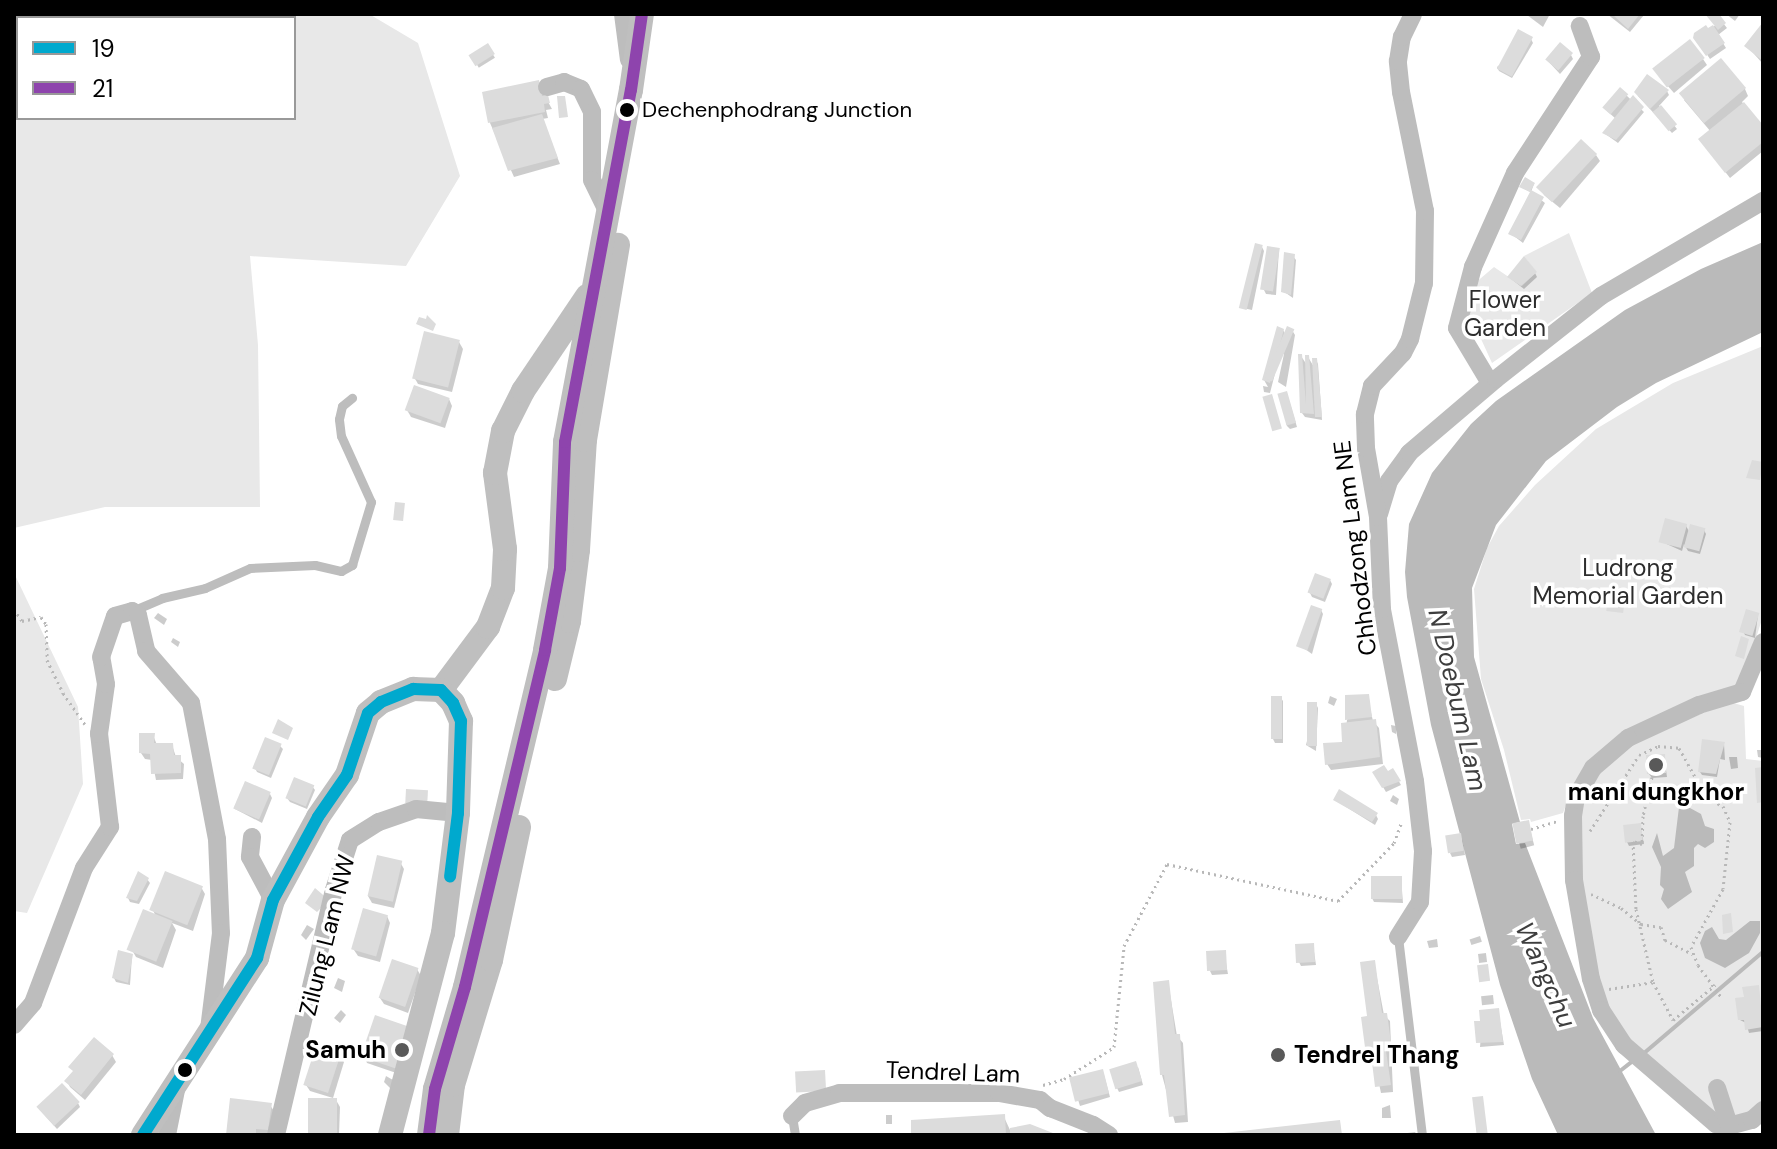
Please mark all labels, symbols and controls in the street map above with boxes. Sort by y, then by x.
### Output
legend [16,16,296,120]
text: 19 [92,33,115,64]
text: 21 [92,73,113,104]
place label: Dechenphodrang Junction [642,97,912,123]
marker: Dechenphodrang Junction [619,102,635,118]
park label: Flower Garden [1464,286,1546,342]
street label: Chhodzong Lam NE [1328,439,1382,657]
park label: Ludrong Memorial Garden [1533,554,1723,610]
water label: N Doebum Lam [1421,606,1493,794]
marker: mani dungkhor [1647,756,1665,774]
place label: mani dungkhor [1568,778,1744,806]
street label: Zilung Lam NW [293,852,361,1018]
water label: Wangchu [1508,917,1582,1033]
place label: Samuh [305,1036,386,1064]
marker: Samuh [393,1041,411,1059]
place label: Tendrel Thang [1294,1041,1460,1069]
marker: Tendrel Thang [1269,1046,1287,1064]
street label: Tendrel Lam [885,1055,1021,1089]
unlabelled marker [177,1062,193,1078]

